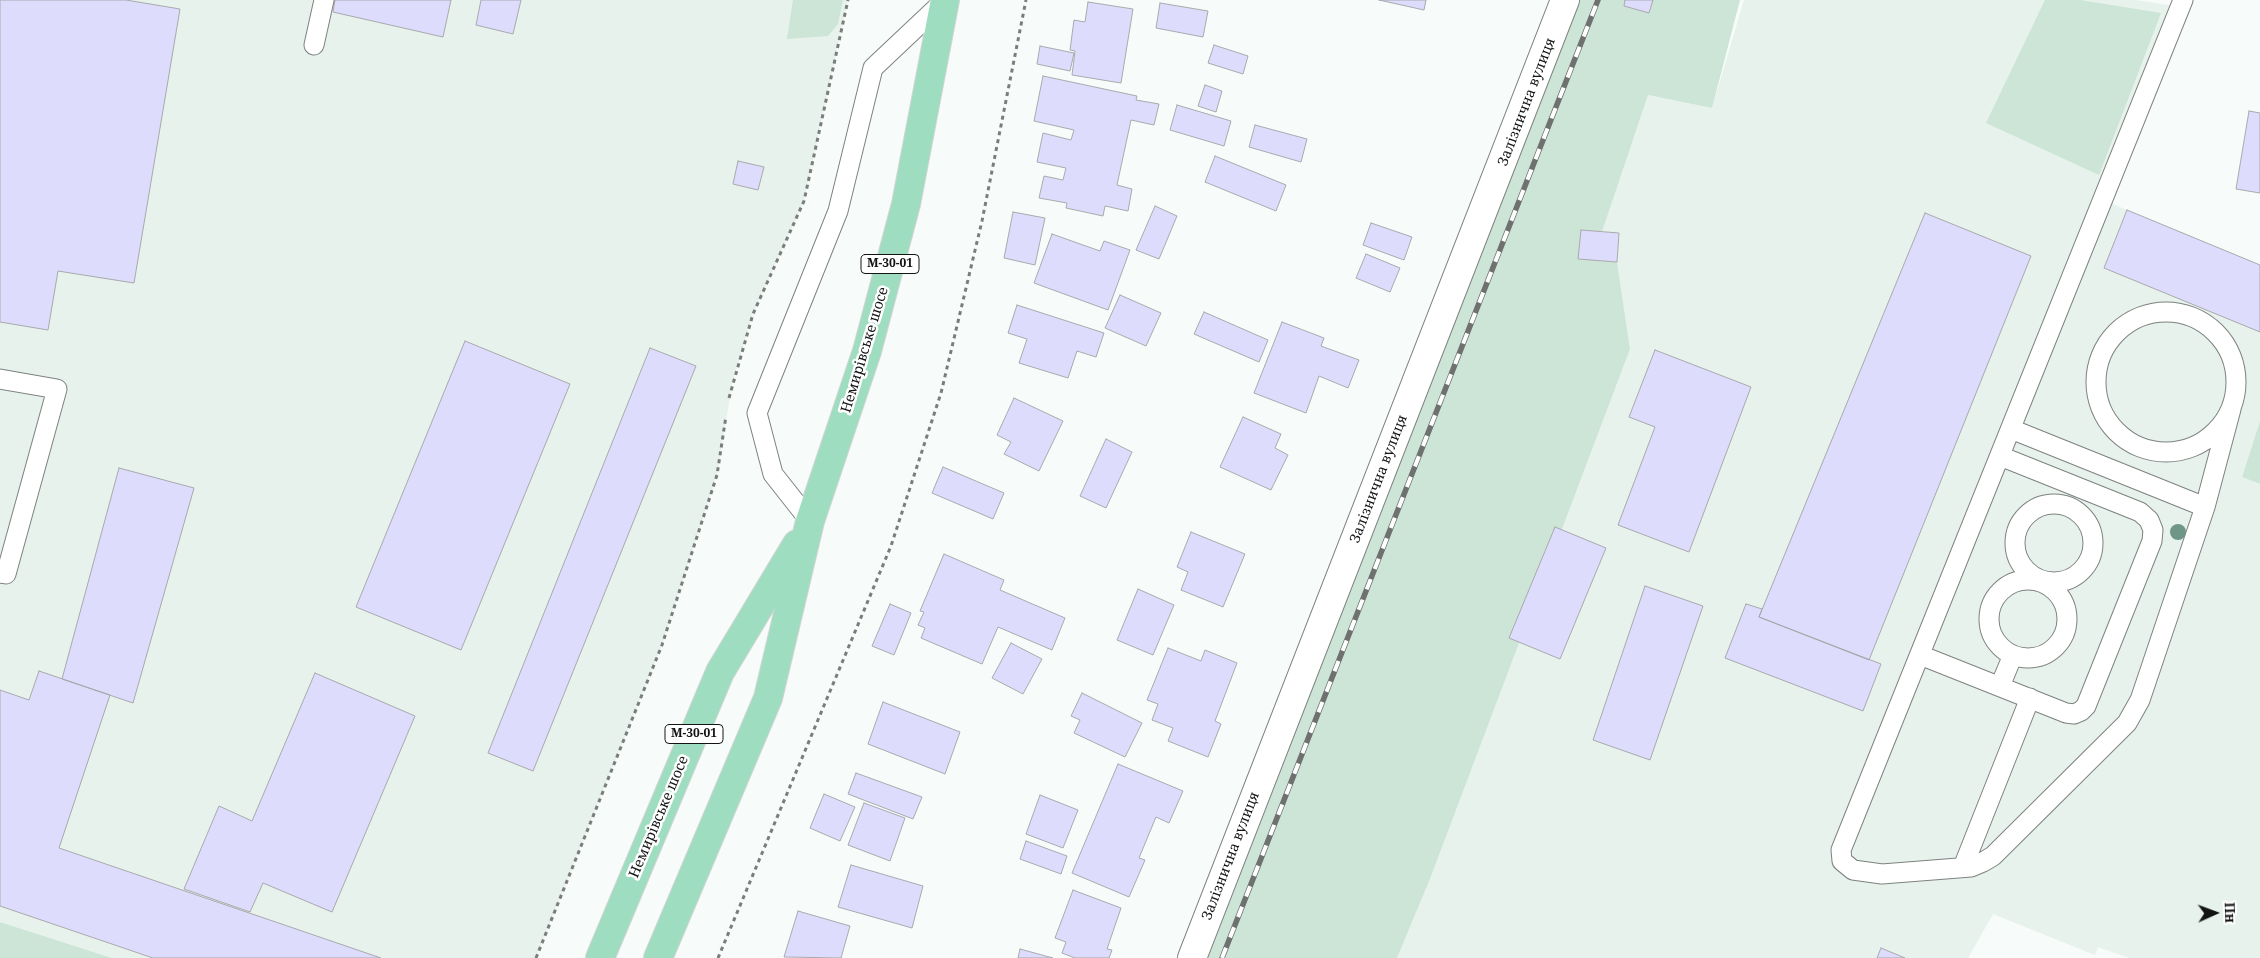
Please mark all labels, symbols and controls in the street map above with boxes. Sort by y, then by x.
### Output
street label: Залізнична вулиця [1495,36,1559,168]
road number: М-30-01 [861,254,919,274]
street label: Немирівське шосе [838,285,892,415]
street label: Залізнична вулиця [1347,413,1411,545]
road number: М-30-01 [665,724,723,744]
street label: Немирівське шосе [626,754,692,880]
street label: Залізнична вулиця [1199,790,1263,922]
north arrow [2190,888,2240,938]
text: Пн [2221,902,2240,923]

